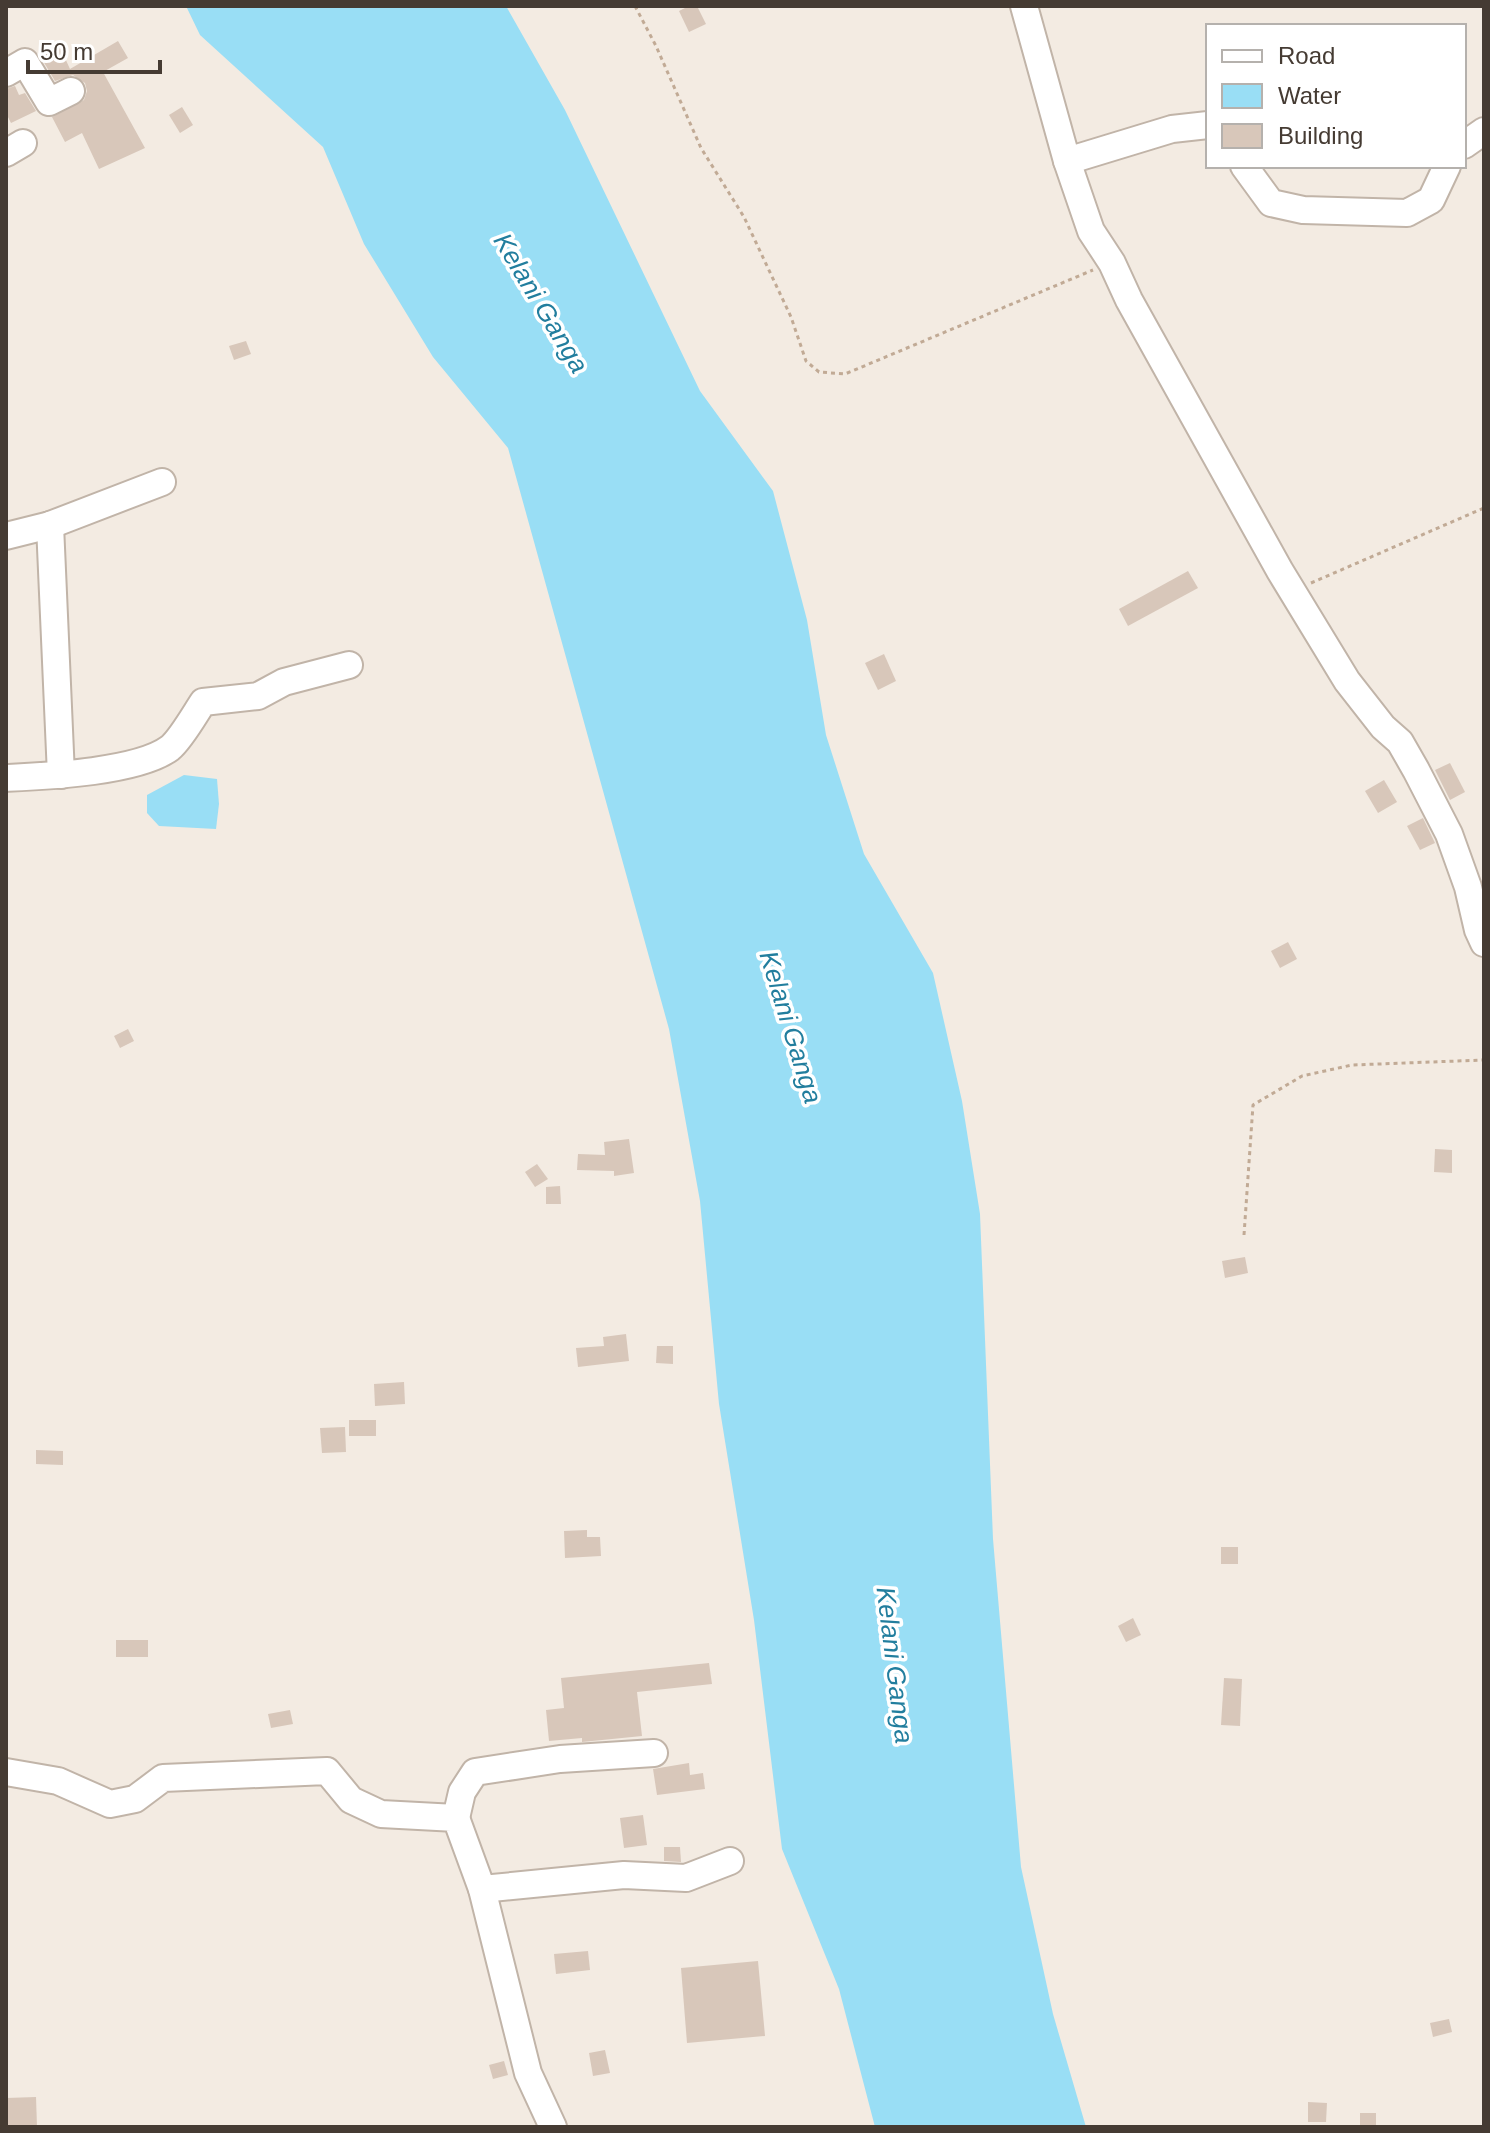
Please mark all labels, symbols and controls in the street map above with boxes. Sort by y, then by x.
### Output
scale bar [28,24,160,74]
legend [1206,24,1466,168]
text: 50 m [40,38,93,65]
text: Road [1278,42,1335,69]
text: Water [1278,82,1341,109]
text: Building [1278,122,1363,149]
water label: Kelani Ganga [488,228,594,378]
water label: Kelani Ganga [754,947,828,1107]
water label: Kelani Ganga [871,1585,919,1745]

